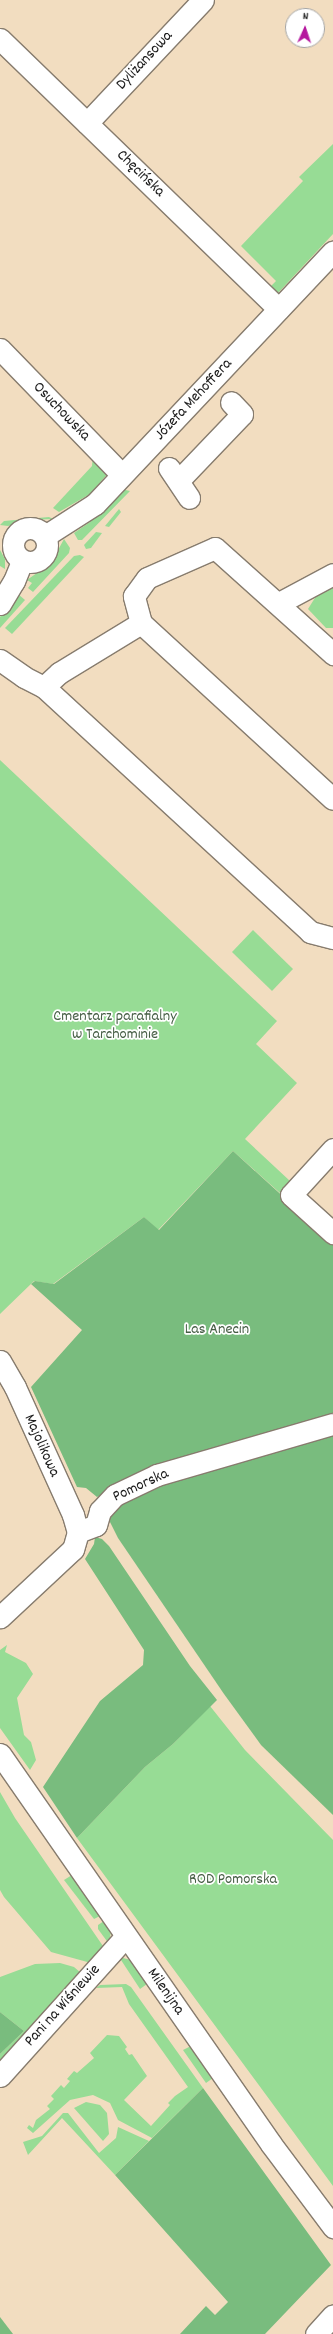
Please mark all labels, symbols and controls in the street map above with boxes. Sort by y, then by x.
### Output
north arrow [285,8,325,48]
text: N [302,9,309,25]
street label: Dyliżansowa [113,27,177,95]
street label: Chęcińska [112,146,168,202]
street label: Józefa Mehoffera [151,355,237,445]
street label: Osuchowska [28,378,94,446]
park label: Cmentarz parafialny w Tarchominie [53,1007,177,1045]
park label: Las Anecin [185,1320,249,1340]
street label: Majolikowa [19,1412,63,1480]
street label: Pomorska [110,1465,172,1507]
park label: ROD Pomorska [189,1870,277,1890]
street label: Pani na Wiśniewie [21,1961,105,2051]
street label: Milenijna [142,1965,188,2019]

